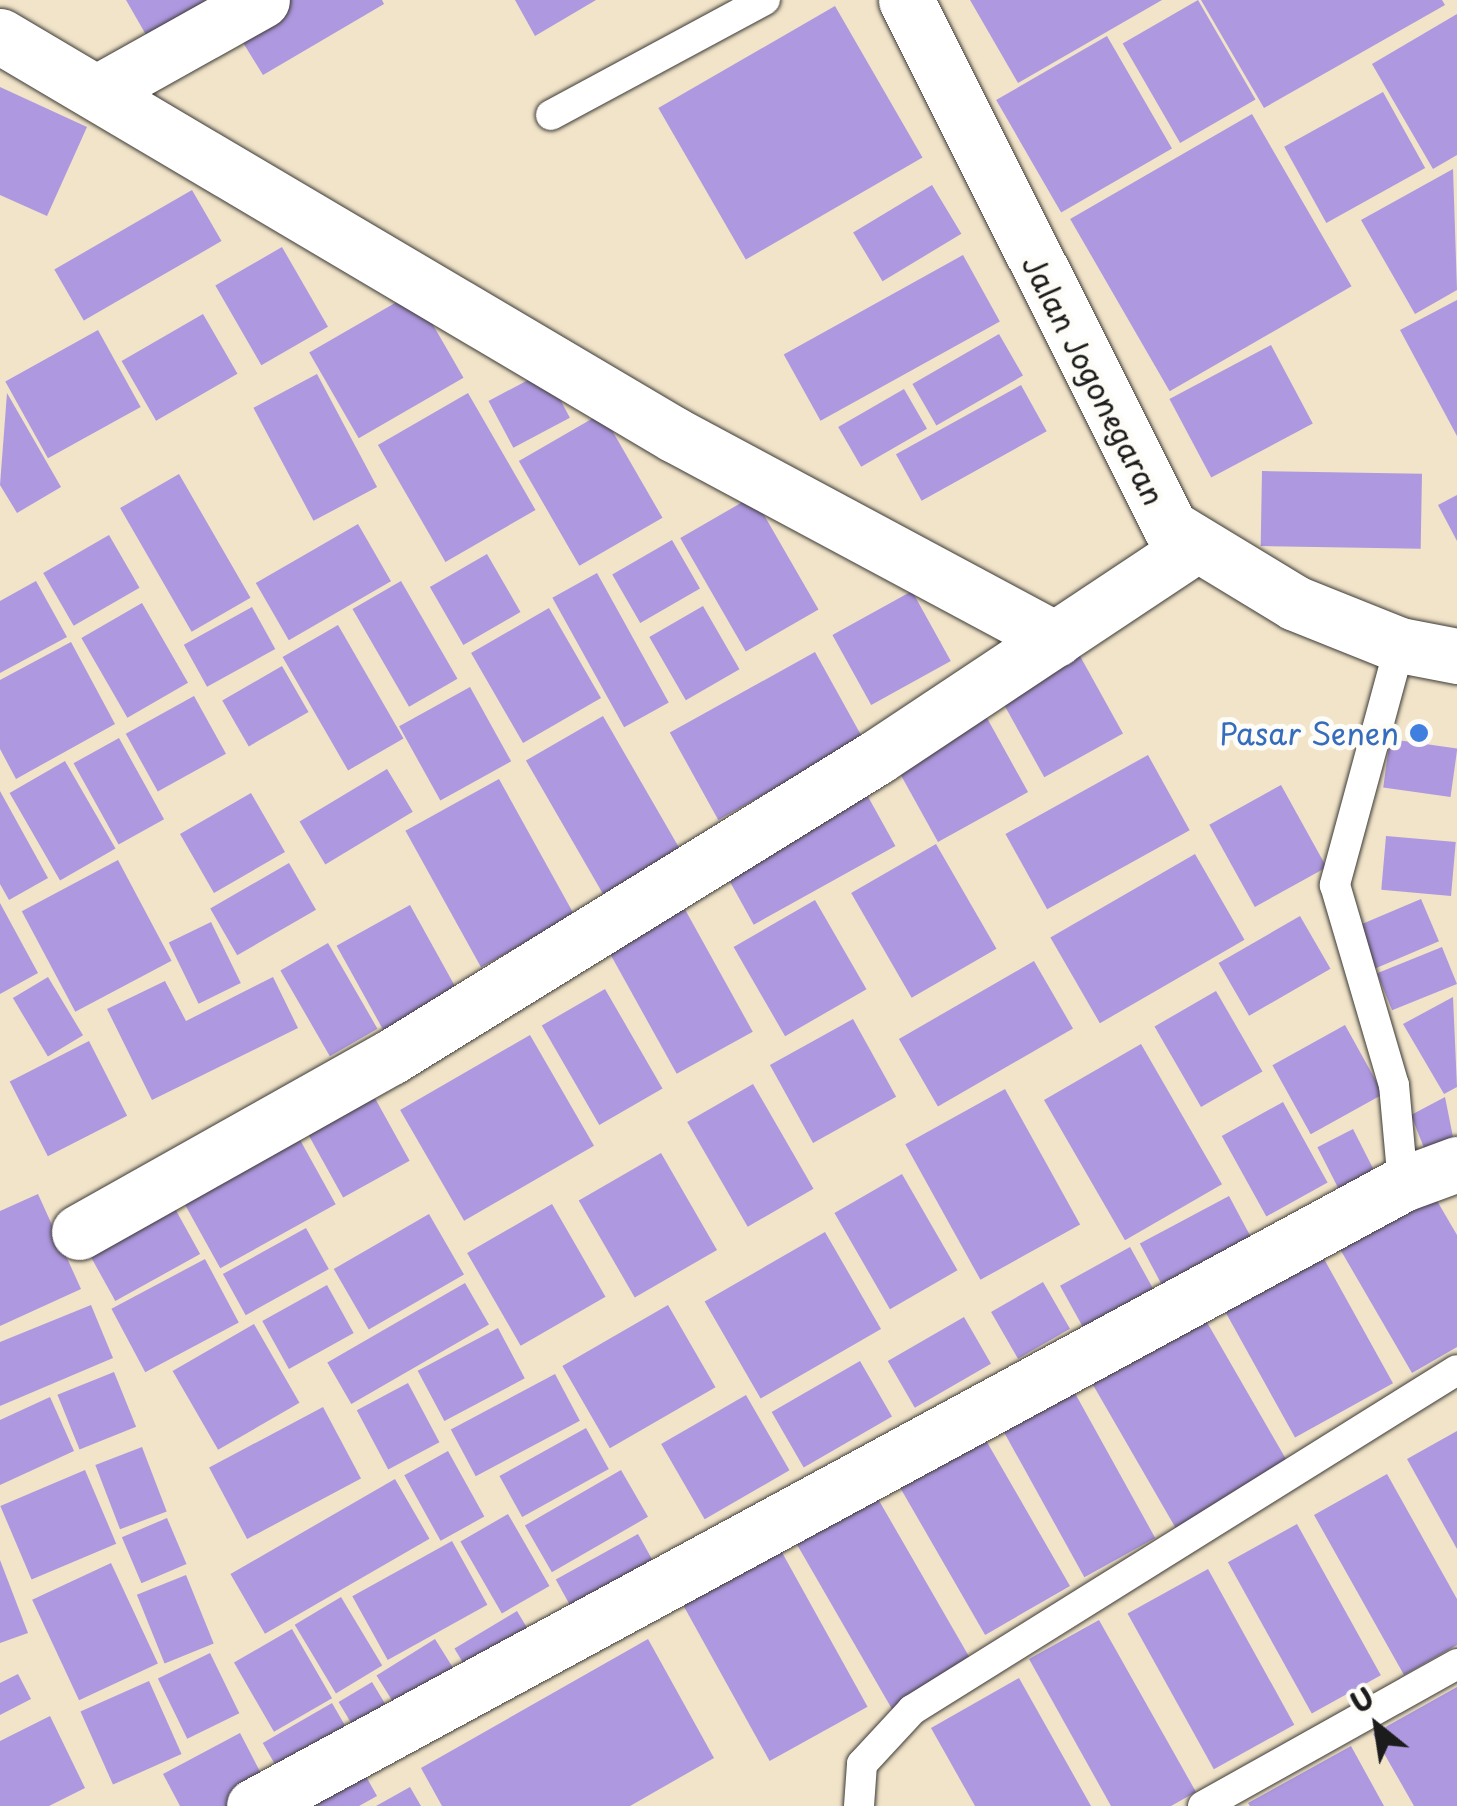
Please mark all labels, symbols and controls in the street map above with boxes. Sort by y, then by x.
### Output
street label: Jalan Jogonegaran [1015,249,1173,511]
place label: Pasar Senen [1219,715,1399,751]
marker: Pasar Senen [1408,722,1430,744]
north arrow [1327,1676,1427,1776]
text: U [1342,1676,1382,1724]

